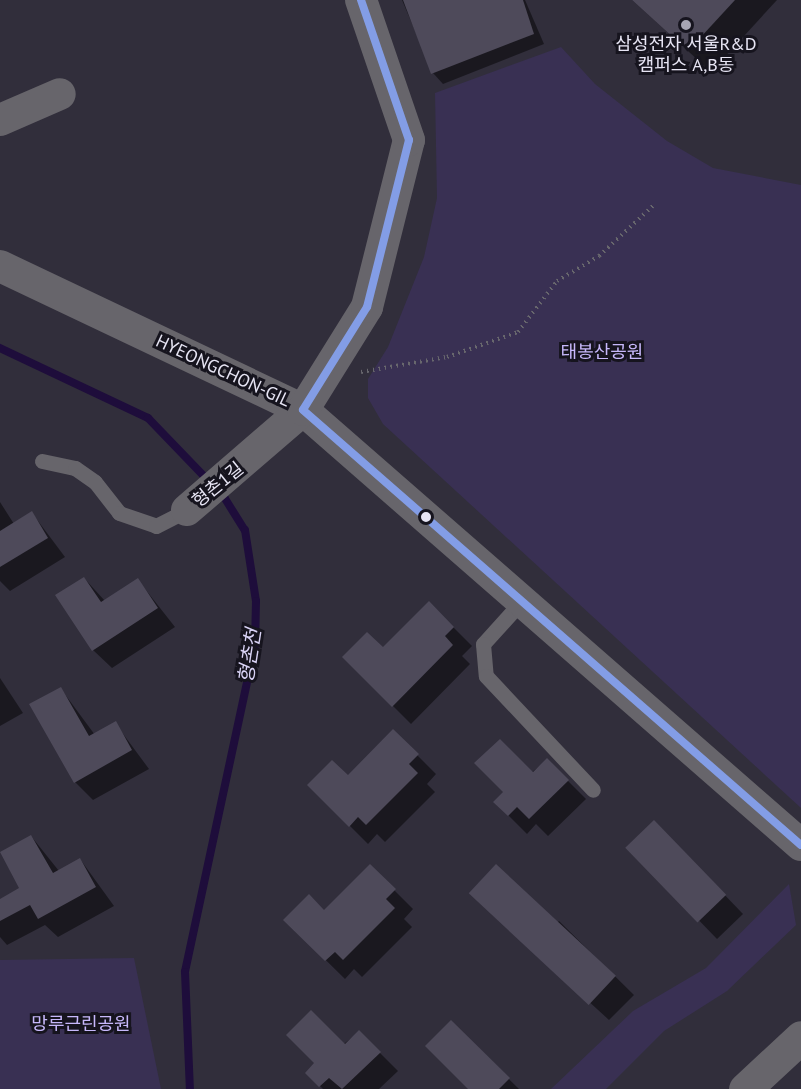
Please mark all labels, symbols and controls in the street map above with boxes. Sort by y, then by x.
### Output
marker: 삼성전자 서울R&D 캠퍼스 A,B동 [679,18,693,32]
place label: 삼성전자 서울R&D 캠퍼스 A,B동 [615,34,757,76]
street label: HYEONGCHON-GIL [152,330,294,412]
park label: 태봉산공원 [561,341,643,363]
street label: 형촌1길 [188,458,248,512]
unlabelled marker [420,511,432,523]
water label: 형촌천 [234,627,266,685]
park label: 망루근린공원 [31,1013,131,1035]

